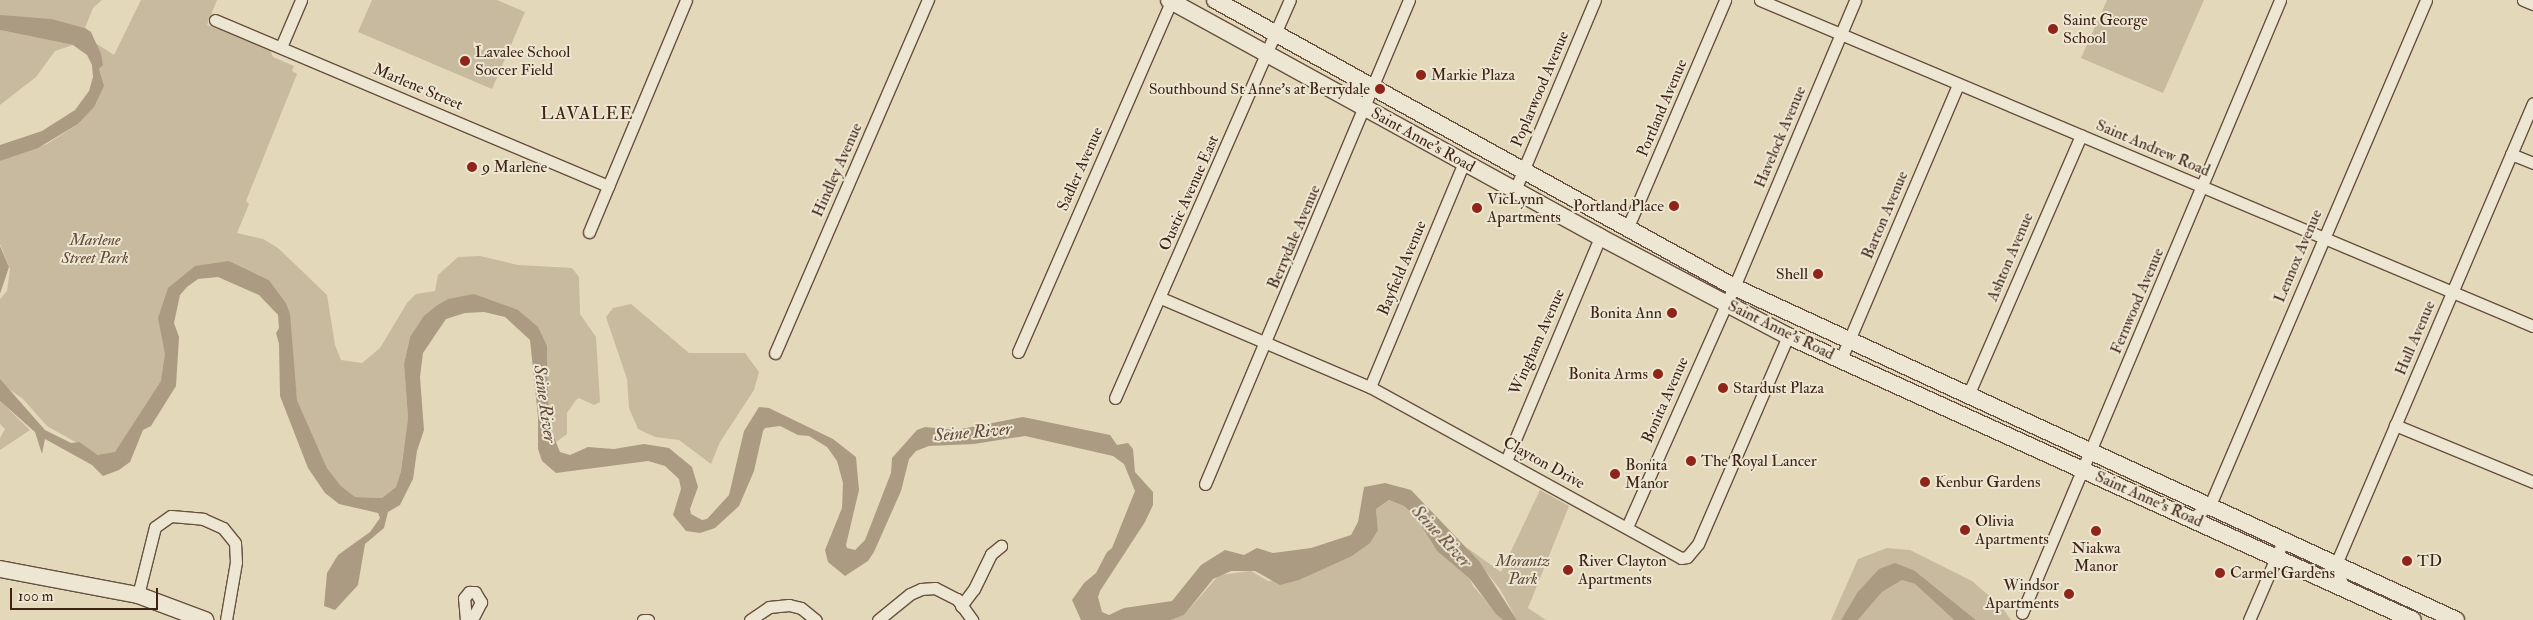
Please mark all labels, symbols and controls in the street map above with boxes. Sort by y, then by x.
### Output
place label: Saint George School [2063,10,2148,48]
marker: Saint George School [2047,23,2059,35]
street label: Poplarwood Avenue [1507,28,1573,150]
place label: Lavalee School Soccer Field [475,42,570,80]
marker: Lavalee School Soccer Field [459,55,471,67]
street label: Portland Avenue [1633,56,1691,160]
street label: Marlene Street [370,60,466,114]
place label: Markie Plaza [1431,65,1515,85]
marker: Markie Plaza [1415,69,1427,81]
place label: Southbound St Anne's at Berrydale [1149,79,1370,99]
marker: Southbound St Anne's at Berrydale [1374,83,1386,95]
street label: Havelock Avenue [1750,83,1810,191]
district label: LAVALEE [540,103,634,125]
street label: Saint Anne's Road [1368,104,1478,176]
street label: Saint Andrew Road [2093,115,2213,181]
street label: Hindley Avenue [808,120,866,220]
street label: Sadler Avenue [1053,124,1107,214]
street label: Oustic Avenue East [1155,132,1223,254]
place label: 9 Marlene [482,157,547,177]
marker: 9 Marlene [466,161,478,173]
street label: Barton Avenue [1858,168,1912,262]
street label: Berrydale Avenue [1264,182,1324,292]
place label: VicLynn Apartments [1487,189,1561,227]
place label: Portland Place [1573,196,1664,216]
marker: Portland Place [1668,200,1680,212]
marker: VicLynn Apartments [1471,202,1483,214]
street label: Lennox Avenue [2270,207,2326,305]
street label: Ashton Avenue [1983,210,2037,304]
street label: Bayfield Avenue [1373,218,1431,318]
park label: Marlene Street Park [62,230,128,268]
street label: Fernwood Avenue [2106,245,2168,357]
place label: Shell [1776,264,1808,284]
marker: Shell [1812,268,1824,280]
street label: Wingham Avenue [1505,286,1569,398]
street label: Saint Anne's Road [1725,296,1837,364]
street label: Hull Avenue [2391,298,2439,378]
place label: Bonita Ann [1590,303,1662,323]
marker: Bonita Ann [1666,307,1678,319]
street label: Bonita Avenue [1638,354,1692,446]
water label: Seine River [528,364,560,444]
place label: Bonita Arms [1568,364,1648,384]
marker: Bonita Arms [1652,368,1664,380]
place label: Stardust Plaza [1733,378,1824,398]
marker: Stardust Plaza [1717,382,1729,394]
water label: Seine River [933,419,1013,447]
street label: Clayton Drive [1500,433,1588,493]
place label: The Royal Lancer [1701,451,1817,471]
place label: Bonita Manor [1625,455,1669,493]
marker: The Royal Lancer [1685,455,1697,467]
street label: Saint Anne's Road [2092,467,2206,531]
marker: Bonita Manor [1609,468,1621,480]
place label: Kenbur Gardens [1935,472,2040,492]
marker: Kenbur Gardens [1919,476,1931,488]
water label: Seine River [1407,501,1475,573]
place label: Olivia Apartments [1975,511,2049,549]
marker: Olivia Apartments [1959,524,1971,536]
marker: Niakwa Manor [2090,525,2102,537]
place label: Niakwa Manor [2072,538,2120,576]
park label: Morantz Park [1496,551,1550,589]
place label: River Clayton Apartments [1578,551,1667,589]
place label: TD [2417,551,2442,571]
marker: TD [2401,555,2413,567]
place label: Carmel Gardens [2230,563,2335,583]
marker: River Clayton Apartments [1562,564,1574,576]
marker: Carmel Gardens [2214,567,2226,579]
place label: Windsor Apartments [1985,575,2059,613]
scale bar [12,578,160,610]
text: 100 m [18,587,53,606]
marker: Windsor Apartments [2063,588,2075,600]

